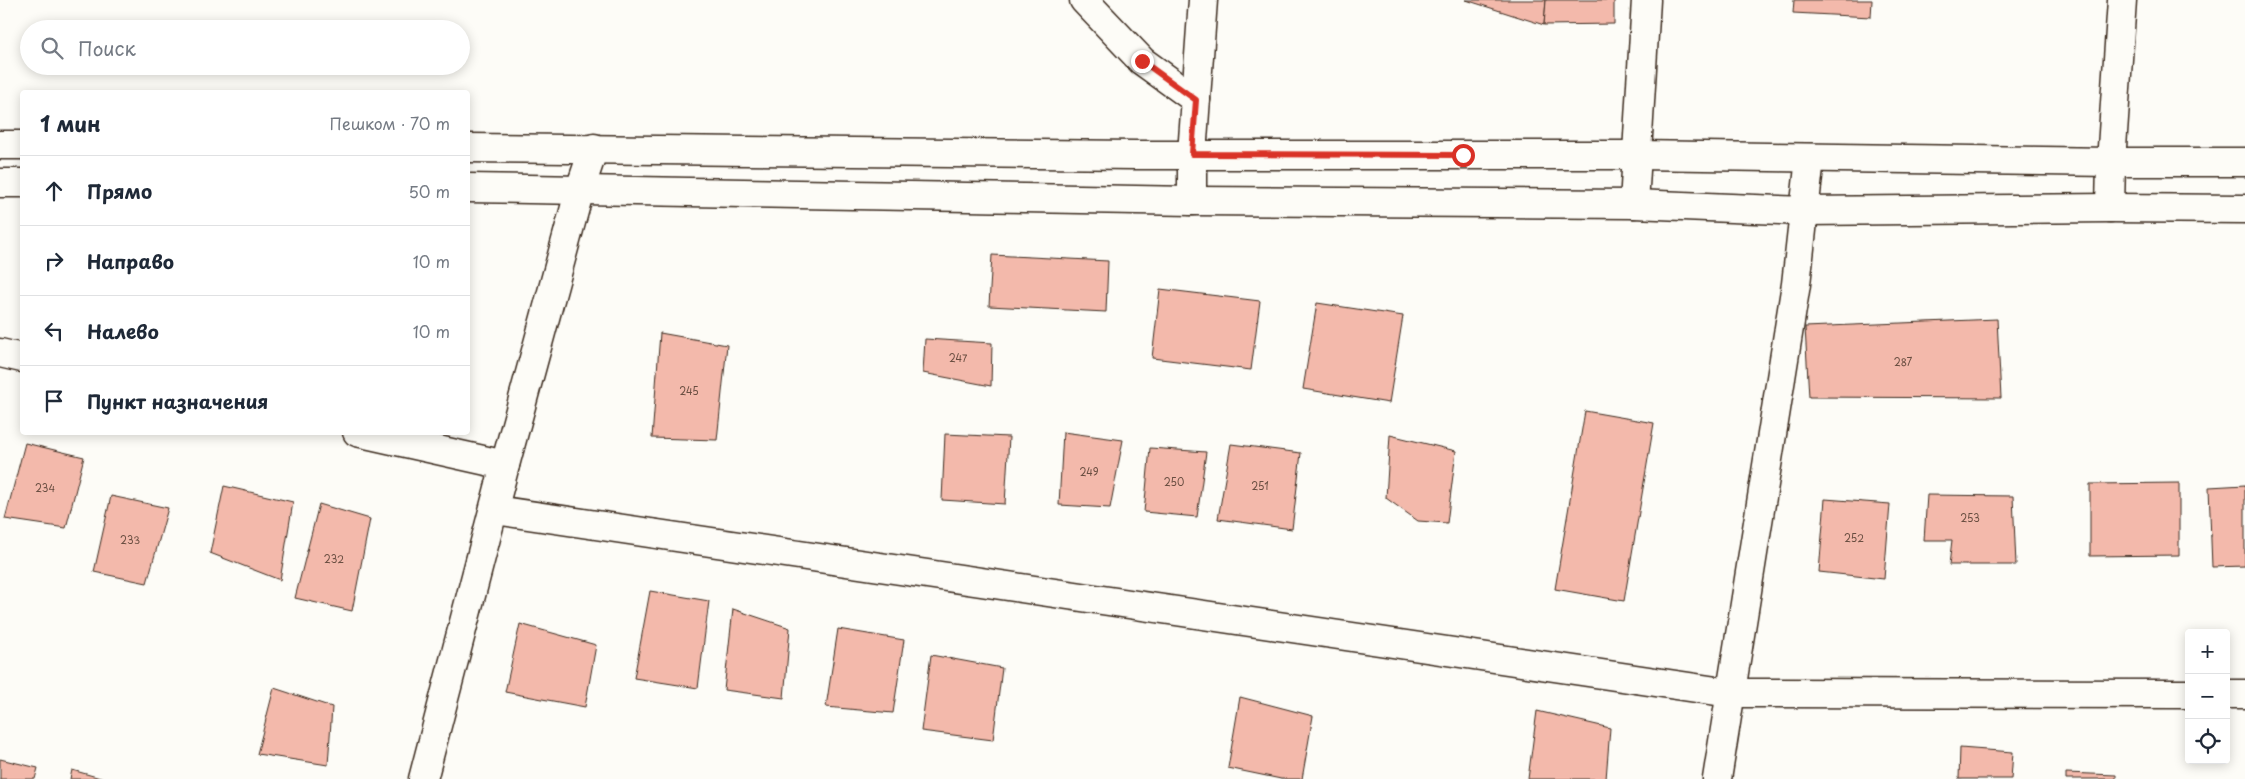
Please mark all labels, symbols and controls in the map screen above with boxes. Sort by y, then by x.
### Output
search box [20,20,470,75]
icon: search [38,34,66,62]
text: Поиск [78,34,136,62]
route end [1131,50,1154,73]
text: 1 мин [40,107,101,139]
text: Пешком · 70 m [330,111,450,135]
route start [1452,144,1475,167]
icon: ahead [40,177,68,205]
text: Прямо [87,177,152,205]
text: 50 m [409,179,450,203]
icon: right [40,247,68,275]
text: Направо [87,247,174,275]
text: 10 m [413,249,450,273]
icon: left [40,317,68,345]
text: Налево [87,317,159,345]
text: 10 m [413,319,450,343]
house number: 247 [949,350,968,365]
house number: 287 [1894,354,1913,369]
house number: 245 [679,383,699,398]
icon: arrive [40,387,68,415]
text: Пункт назначения [87,387,268,415]
house number: 249 [1079,464,1099,479]
house number: 250 [1164,474,1184,489]
house number: 251 [1251,478,1269,493]
house number: 234 [35,480,55,495]
house number: 253 [1960,510,1980,525]
house number: 252 [1844,530,1864,545]
house number: 233 [120,532,140,547]
house number: 232 [324,551,344,566]
map controls [2185,629,2230,764]
button: + [2185,629,2230,674]
button: − [2185,674,2230,719]
button: locate [2185,719,2230,764]

